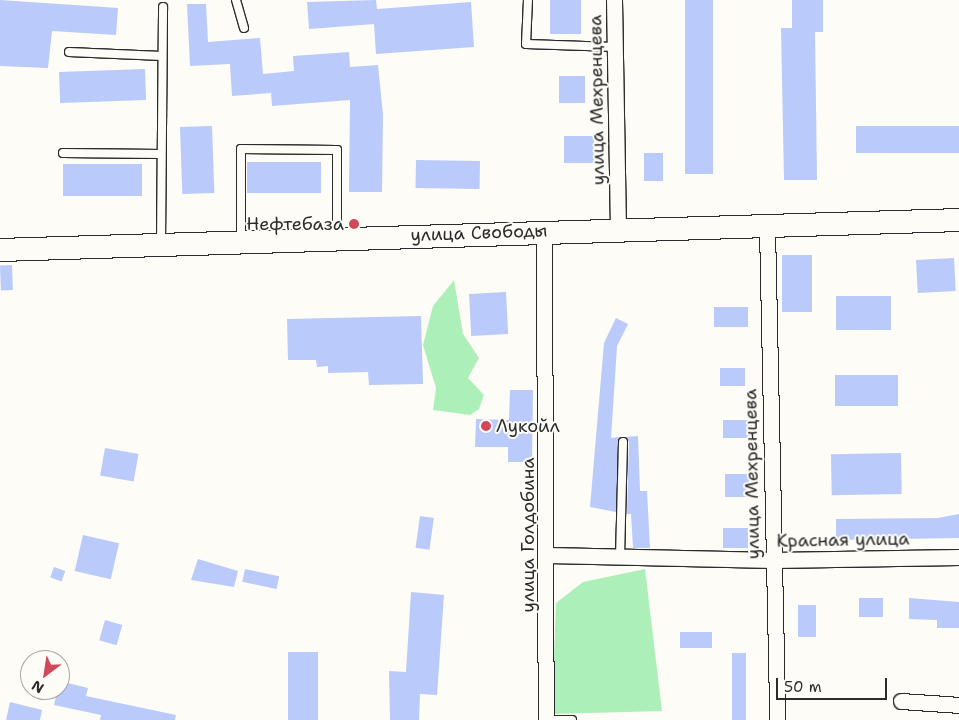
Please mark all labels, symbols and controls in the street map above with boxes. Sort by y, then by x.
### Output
street label: улица Мехренцева [585,15,609,185]
place label: Нефтебаза [246,213,344,235]
marker: Нефтебаза [348,218,360,230]
street label: улица Свободы [410,220,548,246]
street label: улица Мехренцева [740,389,764,559]
place label: Лукойл [496,415,560,437]
marker: Лукойл [480,420,492,432]
street label: улица Голдобина [517,458,539,612]
street label: Красная улица [776,528,910,552]
north arrow [20,650,70,700]
scale bar [779,668,890,700]
text: N [28,676,47,698]
text: 50 m [784,677,822,697]

